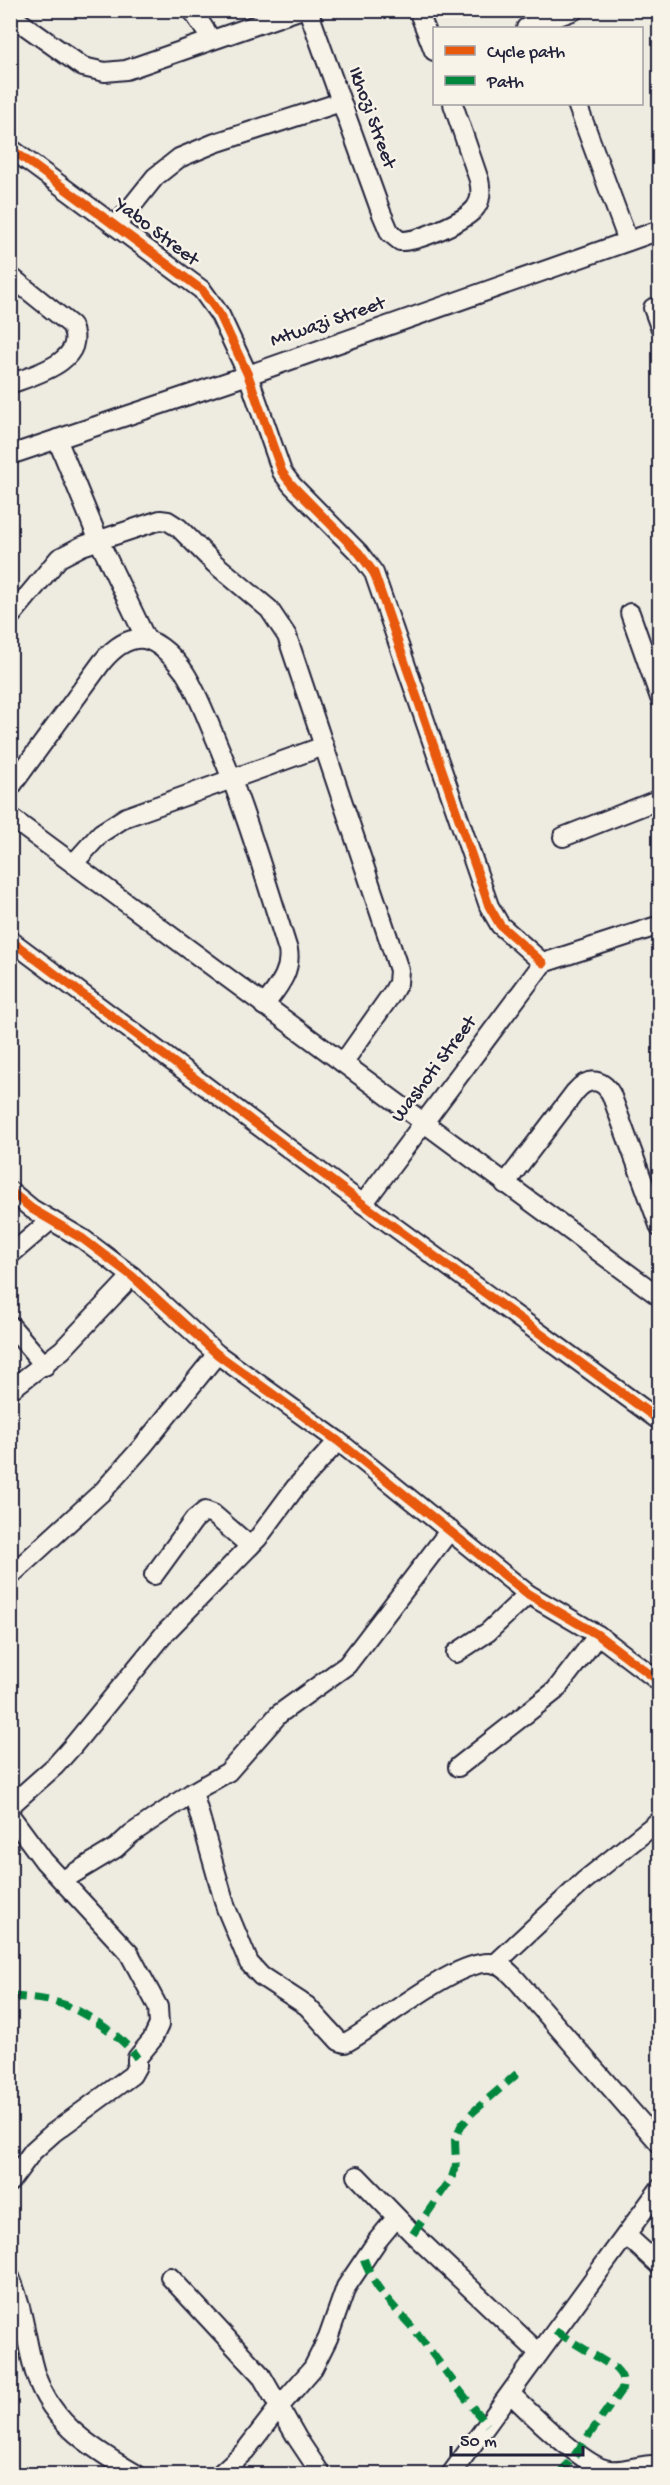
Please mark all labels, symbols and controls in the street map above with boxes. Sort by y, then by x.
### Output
legend [433,27,643,105]
text: Cycle path [487,43,565,64]
street label: Ikhozi Street [342,64,401,173]
text: Path [486,73,524,94]
street label: Yabo Street [108,193,204,273]
street label: Mtwazi Street [268,292,390,353]
street label: Washoti Street [388,1011,484,1128]
scale bar [451,2419,583,2457]
text: 50 m [460,2432,497,2453]

